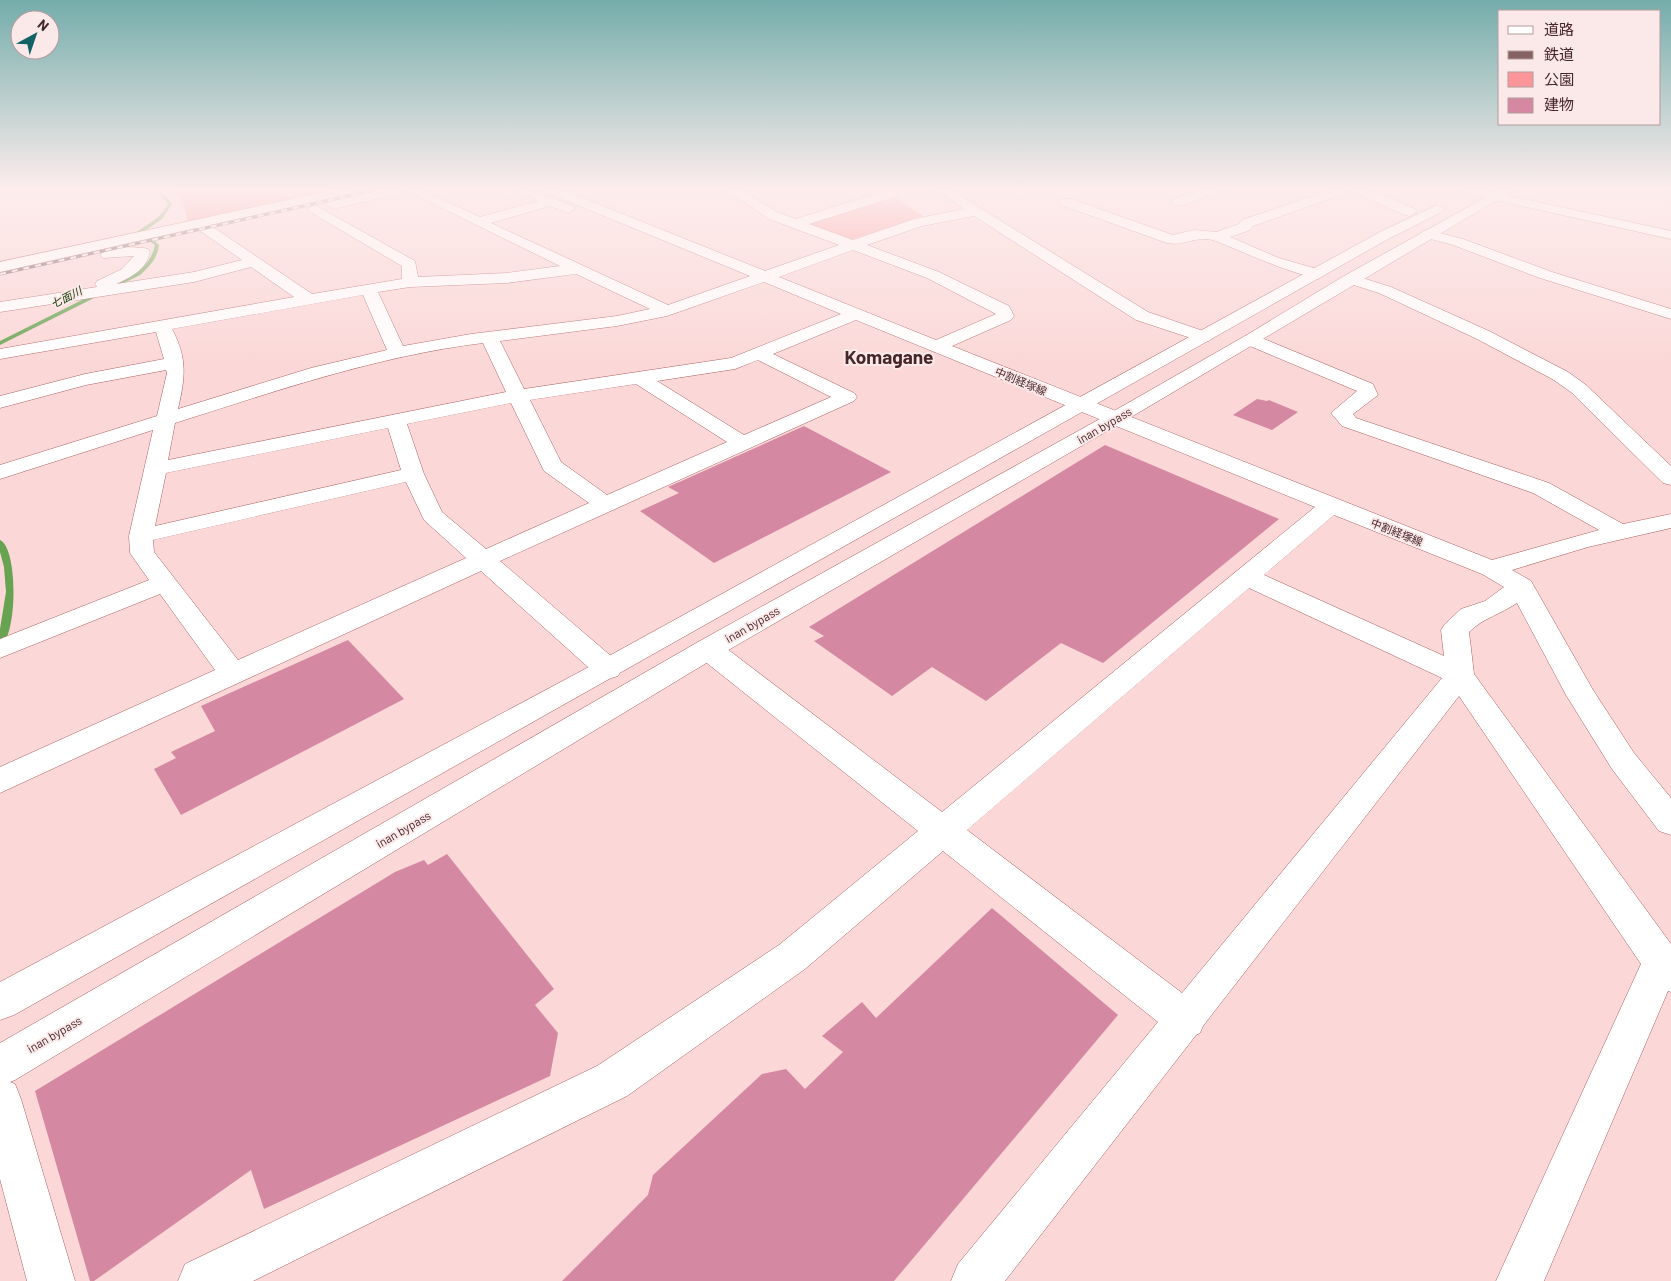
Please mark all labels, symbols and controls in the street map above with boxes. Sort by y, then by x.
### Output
north arrow [10,10,60,60]
legend [1498,10,1661,125]
text: N [35,15,53,34]
text: 道路 [1544,20,1574,38]
text: 鉄道 [1544,45,1574,63]
text: 公園 [1544,70,1574,88]
text: 建物 [1544,95,1574,113]
water label: 七面川 [48,283,85,310]
district label: Komagane [845,345,934,368]
street label: 中割経塚線 [993,364,1049,398]
street label: inan bypass [1074,404,1134,446]
street label: 中割経塚線 [1369,516,1425,548]
street label: inan bypass [722,603,782,645]
street label: inan bypass [373,808,433,850]
street label: inan bypass [24,1013,84,1055]

